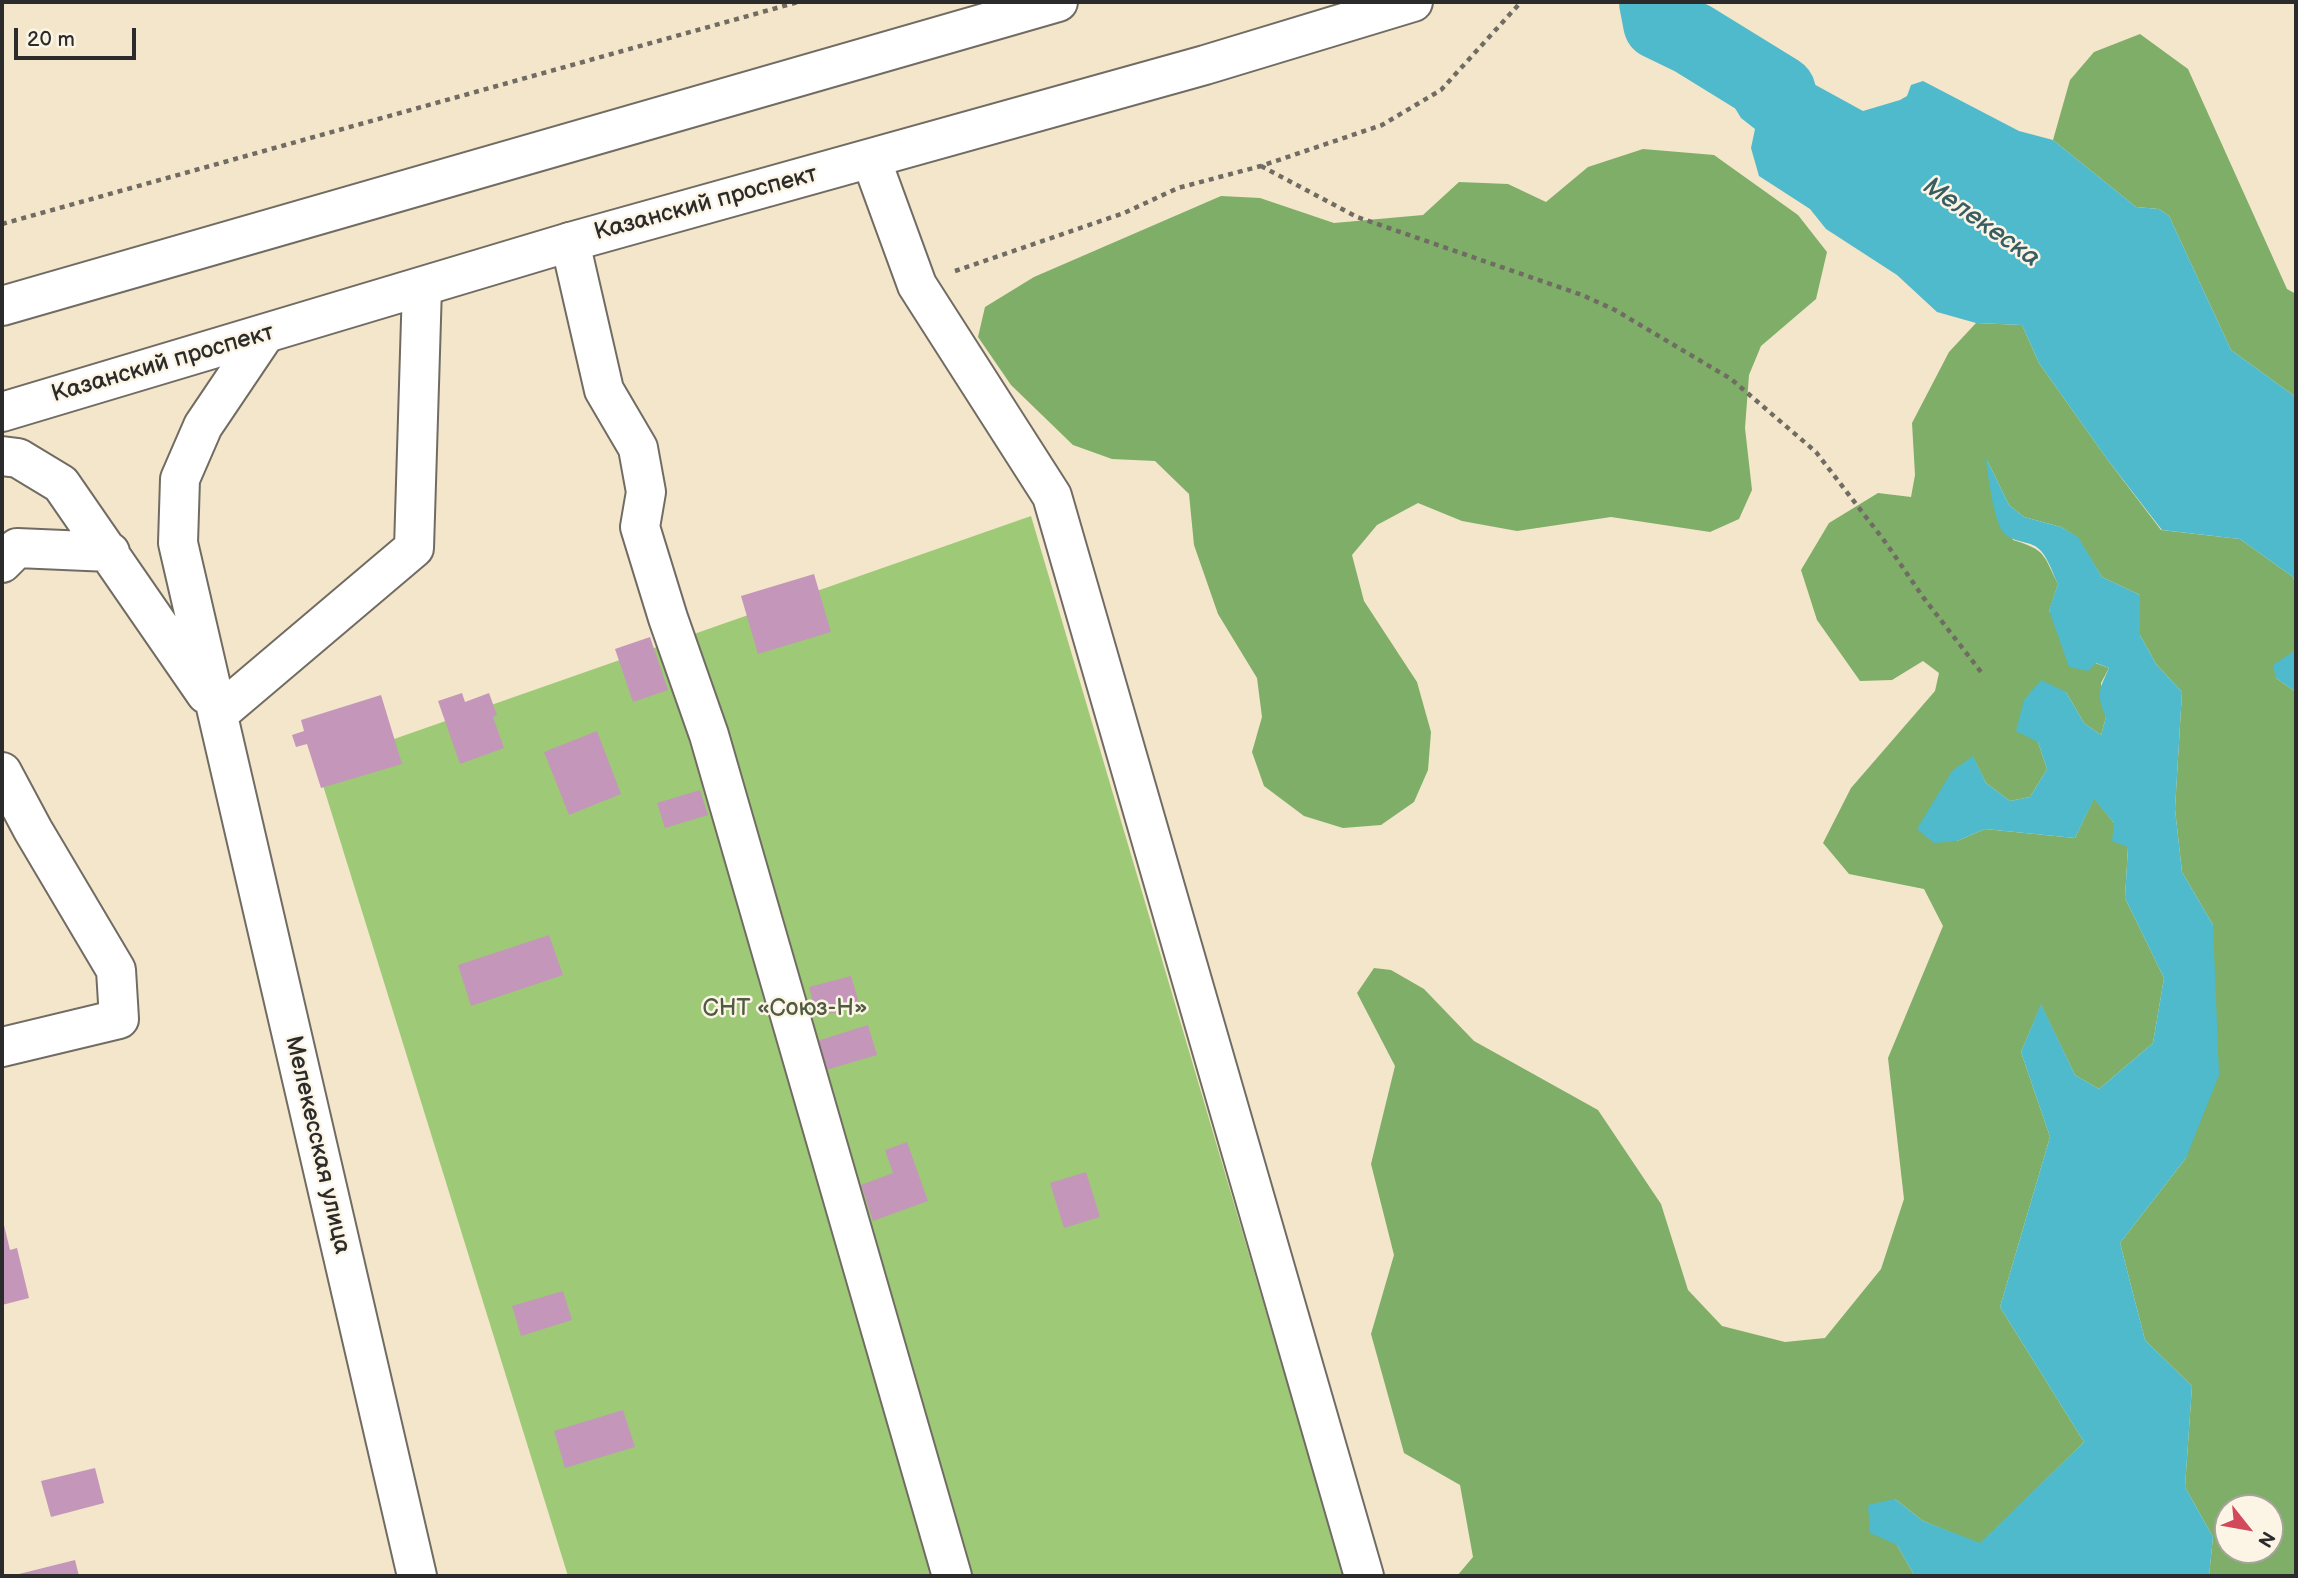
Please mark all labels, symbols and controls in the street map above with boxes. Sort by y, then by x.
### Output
scale bar [18,14,140,58]
text: 20 m [27,27,75,52]
street label: Казанский проспект [591,160,821,248]
water label: Мелекеска [1916,171,2046,275]
street label: Казанский проспект [48,318,278,410]
park label: СНТ «Союз-Н» [702,995,868,1023]
street label: Мелекесская улица [278,1033,356,1257]
north arrow [2214,1494,2284,1564]
text: N [2252,1527,2279,1551]

